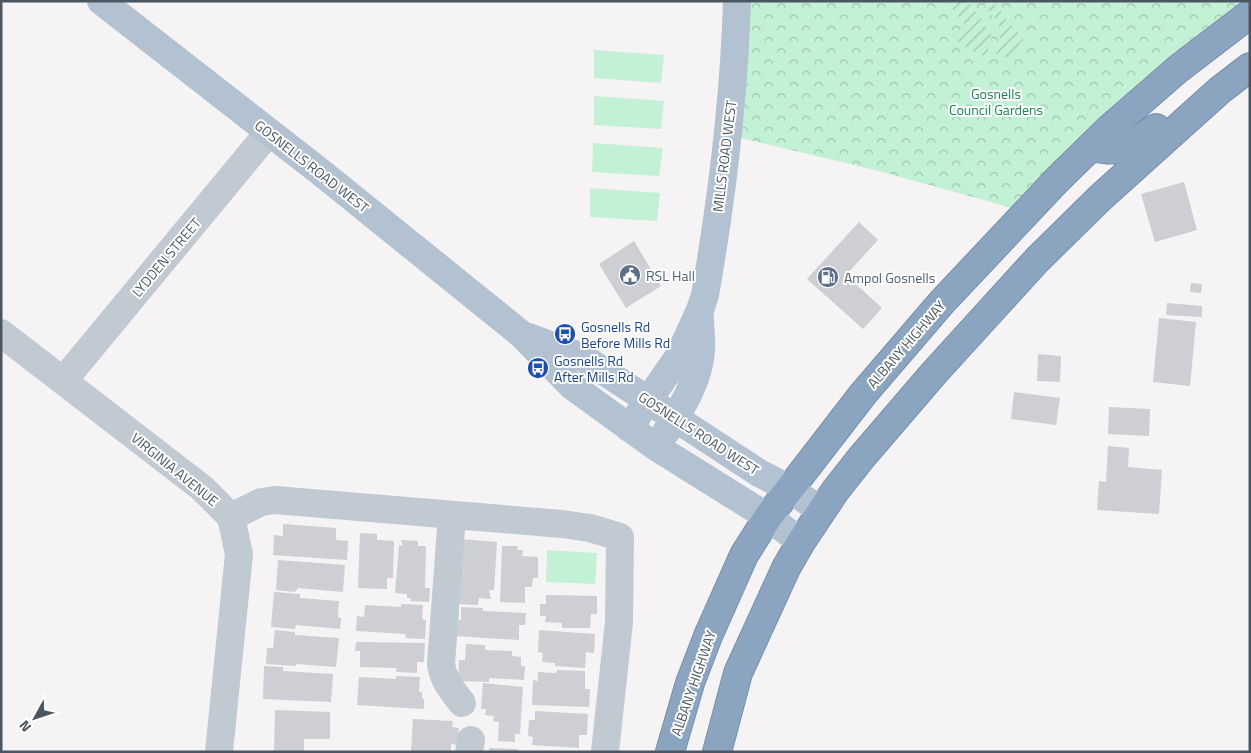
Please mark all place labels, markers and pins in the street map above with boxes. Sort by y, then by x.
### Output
public building icon: RSL Hall [618,263,642,287]
place label: RSL Hall [646,265,695,286]
fuel station icon: Ampol Gosnells [816,265,840,289]
place label: Ampol Gosnells [844,267,935,288]
place label: Gosnells Rd Before Mills Rd [581,316,670,353]
bus stop icon: Gosnells Rd Before Mills Rd [553,322,577,346]
place label: Gosnells Rd After Mills Rd [554,350,634,387]
bus stop icon: Gosnells Rd After Mills Rd [526,356,550,380]

